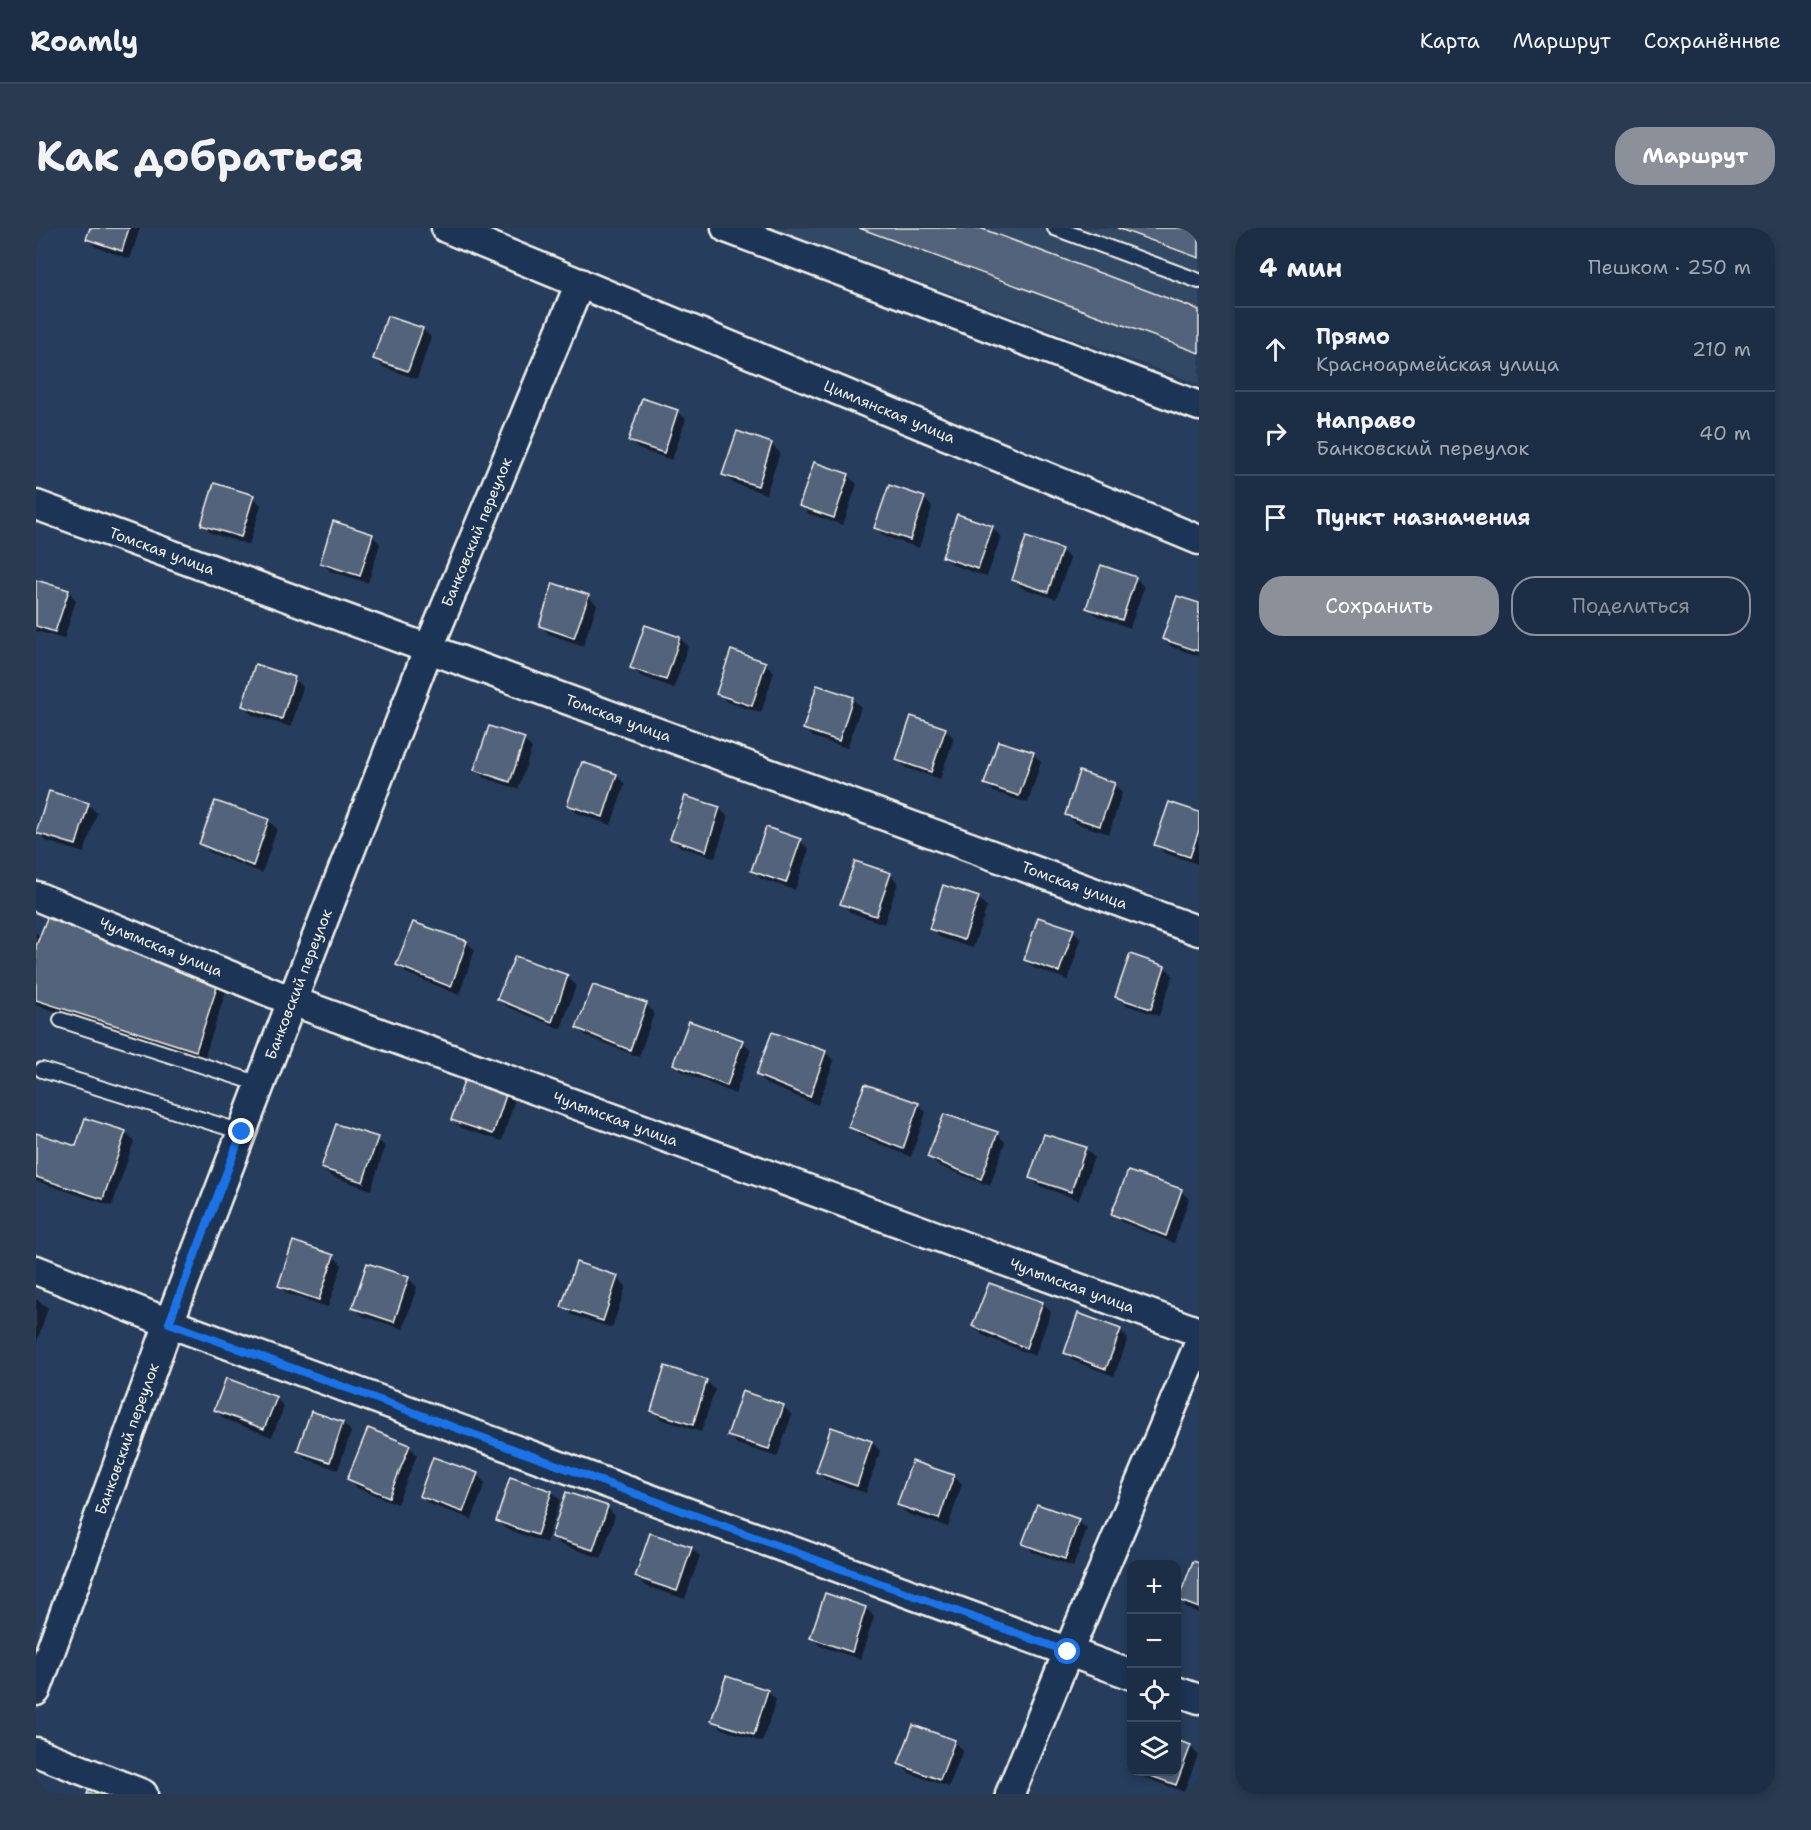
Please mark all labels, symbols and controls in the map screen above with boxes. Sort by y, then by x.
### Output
text: Roamly [30,22,138,60]
text: Карта [1420,27,1480,55]
text: Маршрут [1513,27,1611,55]
text: Сохранённые [1644,27,1781,55]
button: Маршрут [1615,127,1775,185]
text: Как добраться [36,128,364,184]
text: 4 мин [1259,250,1342,285]
text: Пешком · 250 m [1588,254,1751,280]
text: Прямо [1316,322,1390,351]
icon: ahead [1259,333,1292,366]
text: 210 m [1692,336,1751,362]
text: Красноармейская улица [1316,351,1559,377]
street label: Цимлянская улица [821,376,959,448]
text: Направо [1316,406,1416,435]
icon: right [1259,417,1292,450]
text: 40 m [1699,420,1751,446]
text: Банковский переулок [1316,435,1529,461]
street label: Банковский переулок [437,454,517,610]
icon: arrive [1259,501,1292,534]
text: Пункт назначения [1316,503,1530,532]
street label: Томская улица [106,523,218,580]
button: Сохранить [1259,576,1499,636]
button: Поделиться [1511,576,1751,636]
street label: Томская улица [563,690,674,747]
street label: Томская улица [1019,857,1131,914]
street label: Банковский переулок [261,906,337,1062]
street label: Чулымская улица [96,913,226,982]
street label: Чулымская улица [550,1087,681,1151]
route end [228,1118,254,1144]
street label: Чулымская улица [1007,1254,1138,1318]
street label: Банковский переулок [91,1360,164,1518]
map controls [1127,1560,1181,1776]
button: + [1127,1560,1181,1614]
button: − [1127,1614,1181,1668]
route start [1054,1638,1080,1664]
button: locate [1127,1668,1181,1722]
button: layers [1127,1722,1181,1776]

